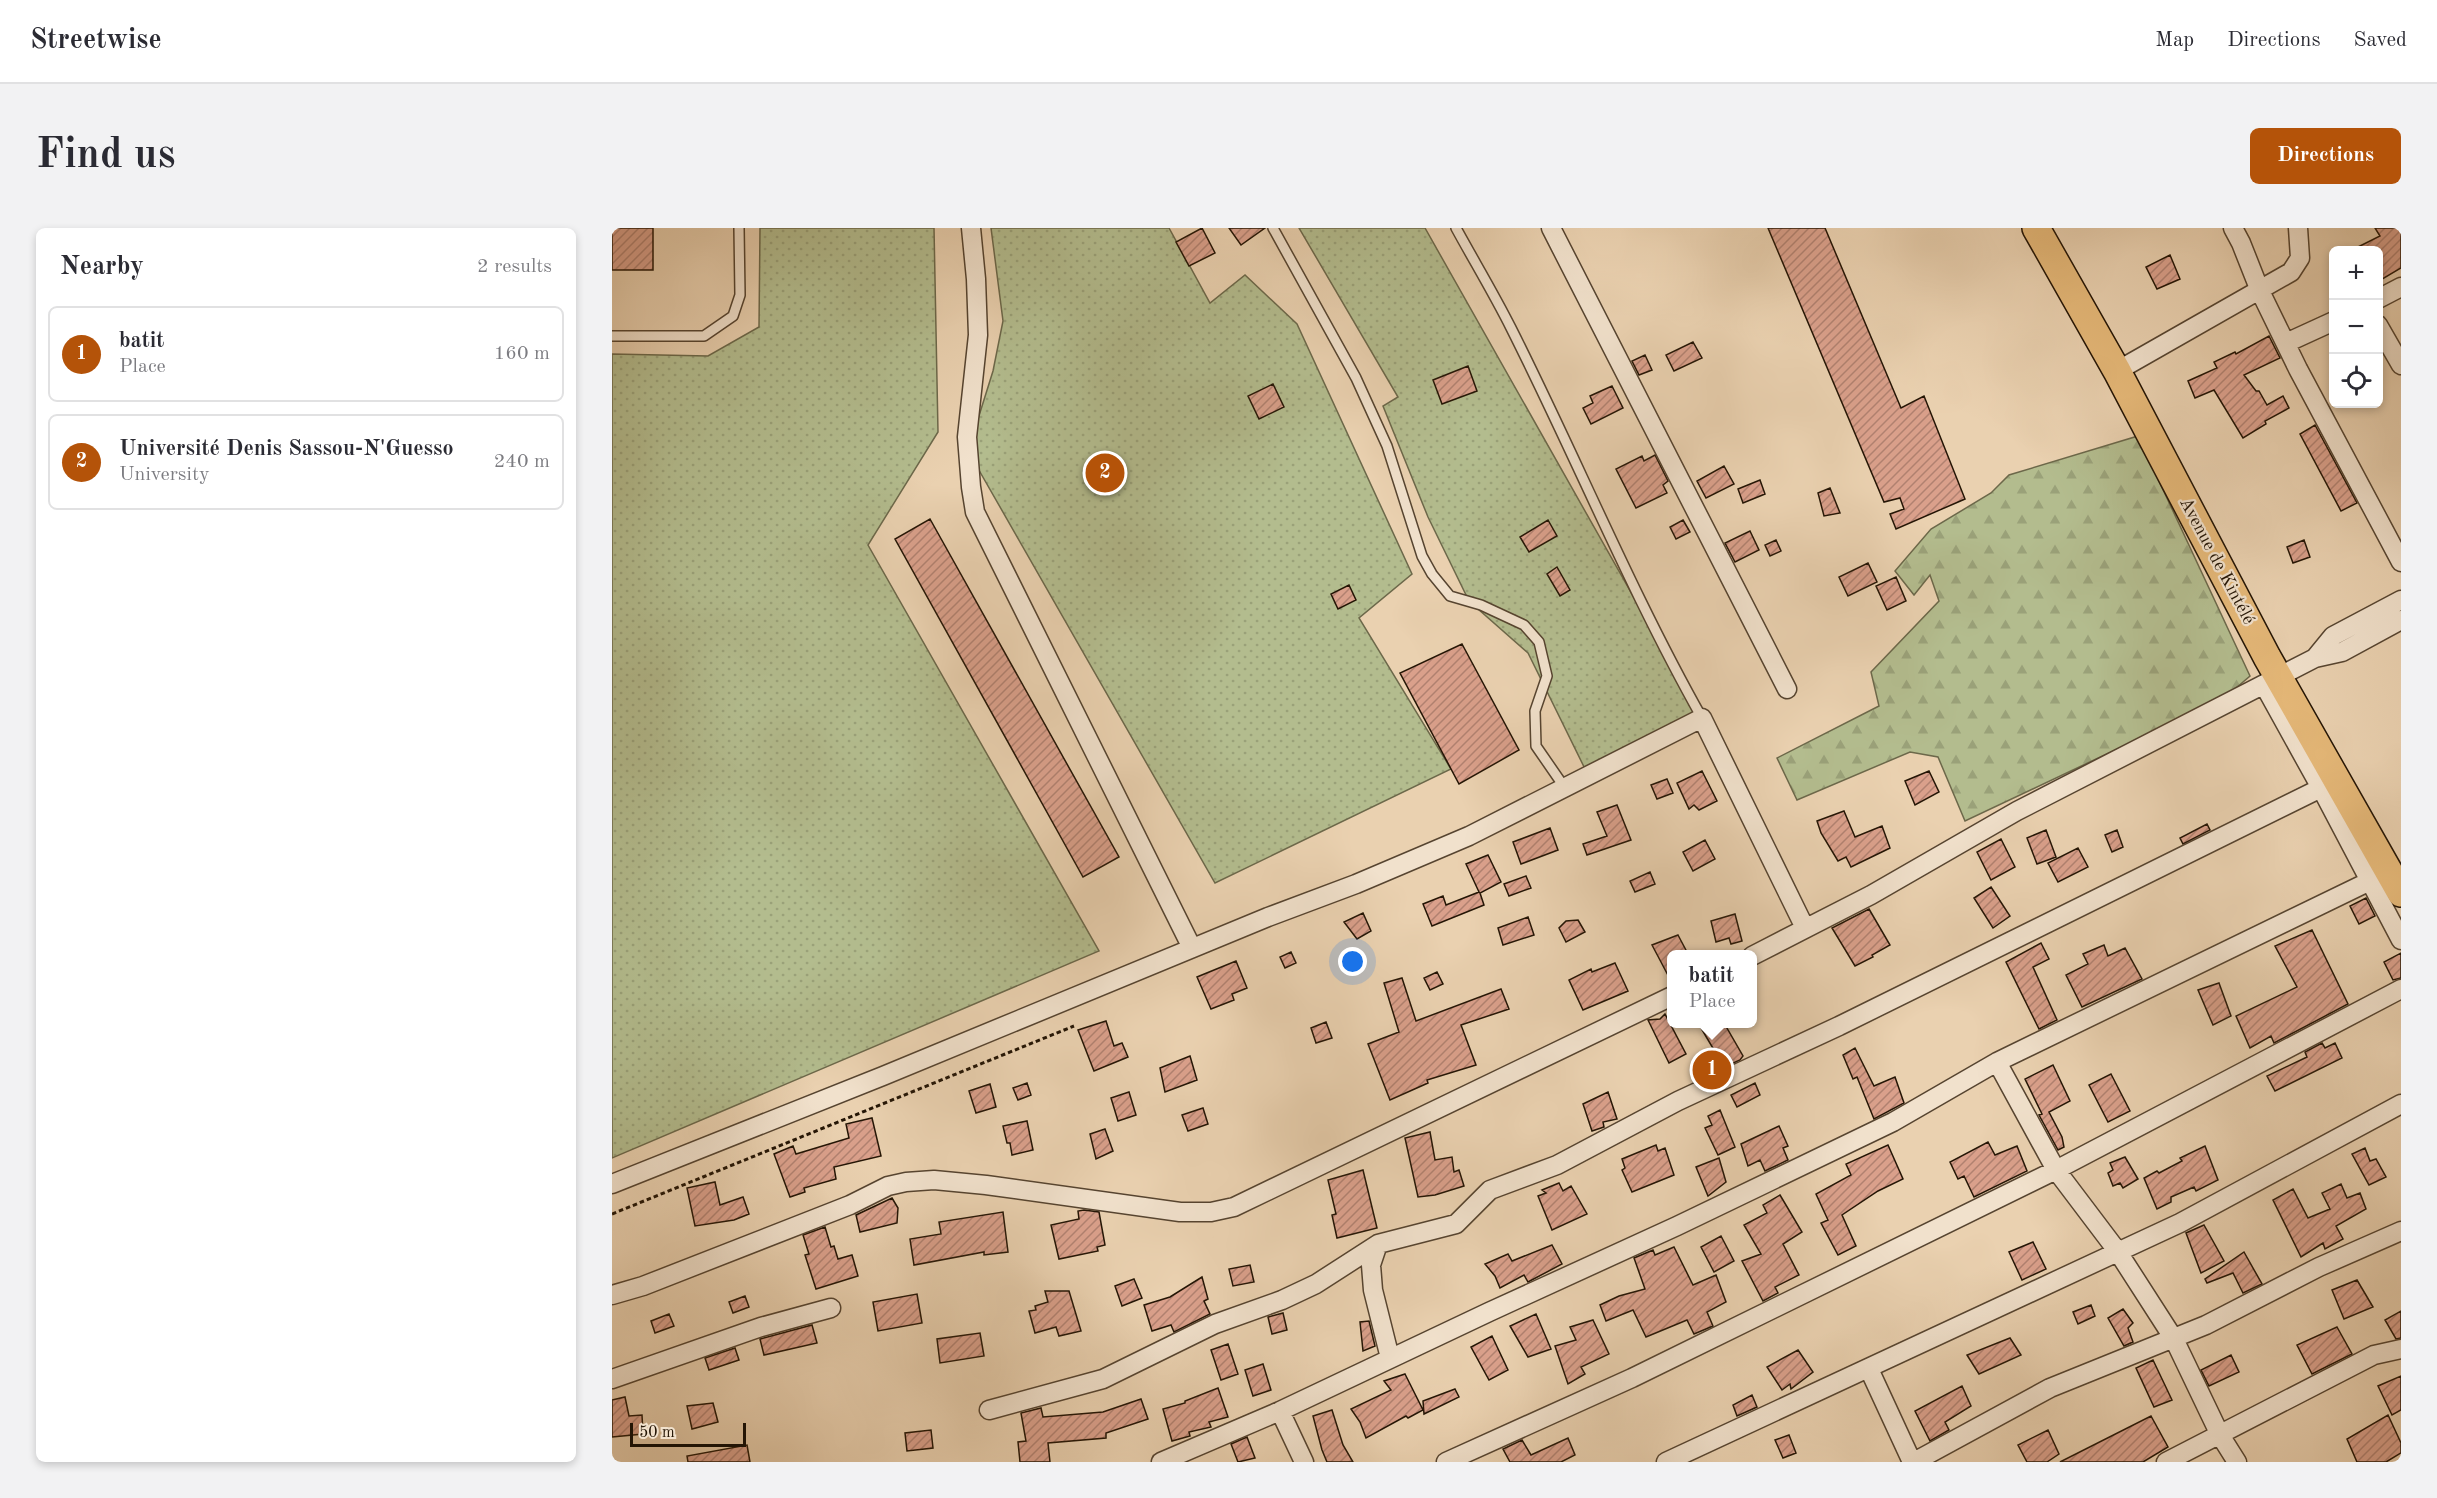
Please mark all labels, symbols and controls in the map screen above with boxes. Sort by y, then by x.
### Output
text: Streetwise [30,27,162,55]
text: Map [2155,30,2194,51]
text: Directions [2227,30,2321,51]
text: Saved [2354,30,2407,51]
button: Directions [2250,128,2401,184]
text: Find us [36,135,175,177]
map controls [2329,246,2383,408]
button: + [2329,246,2383,300]
text: Nearby [60,254,144,280]
text: 2 results [477,257,552,277]
button: − [2329,300,2383,354]
text: batit [119,330,164,352]
text: 1 [76,344,87,364]
text: 160 m [494,344,550,364]
button: locate [2329,354,2383,408]
text: Place [119,357,166,377]
text: Université Denis Sassou-N'Guesso [119,438,454,460]
pin: 2 [1086,450,1124,496]
text: 2 [76,452,87,472]
text: 240 m [494,452,550,472]
text: University [119,465,210,485]
street label: Avenue de Kintélé [2176,495,2258,627]
your location [1338,947,1367,976]
popup [1667,950,1757,1028]
text: batit [1689,965,1734,987]
text: Place [1689,992,1735,1012]
pin: 1 [1692,1048,1732,1092]
scale bar [630,1420,746,1448]
text: 50 m [639,1425,675,1441]

